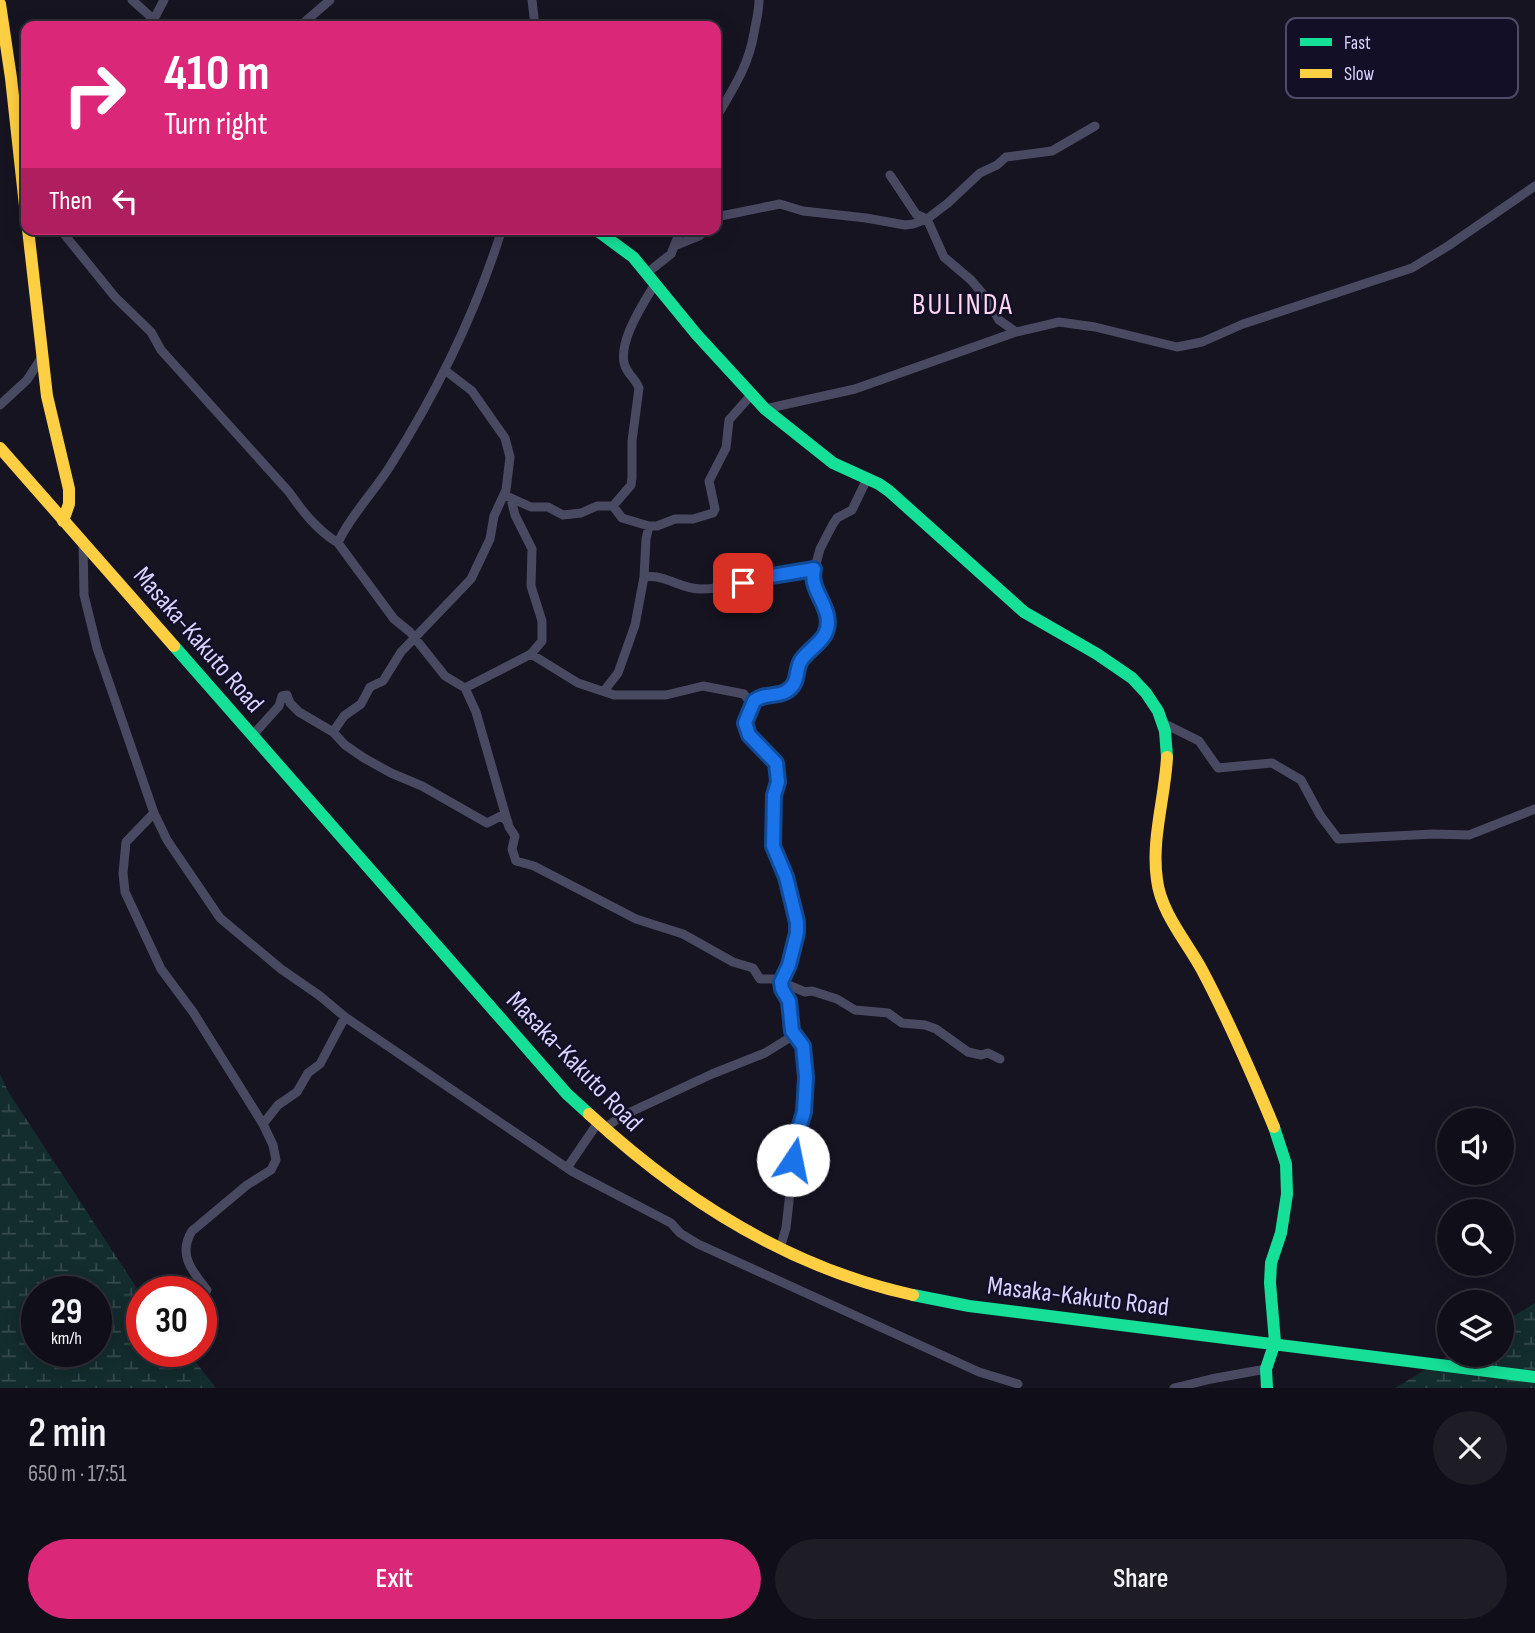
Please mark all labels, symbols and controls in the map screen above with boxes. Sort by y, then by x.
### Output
legend [1286,18,1518,98]
text: Fast [1344,32,1371,55]
text: 410 m [164,45,270,104]
icon: right [49,49,140,140]
text: Slow [1344,63,1374,86]
text: Turn right [164,105,268,144]
icon: left [106,182,144,220]
text: Then [49,186,92,217]
district label: BULINDA [912,287,1014,323]
pin [713,553,773,613]
street label: Masaka-Kakuto Road [126,561,270,719]
icon: arrive [724,564,762,602]
street label: Masaka-Kakuto Road [499,986,649,1138]
map controls [1437,1108,1514,1367]
button: sound [1437,1108,1514,1185]
position arrow [756,1123,830,1197]
button: search [1437,1199,1514,1276]
street label: Masaka-Kakuto Road [985,1270,1171,1324]
speed limit sign: 30 [126,1276,217,1367]
button: layers [1437,1290,1514,1367]
text: 29 [51,1291,82,1334]
text: km/h [51,1328,82,1349]
text: 2 min [28,1408,107,1459]
button: close [1433,1411,1507,1485]
text: 650 m · 17:51 [28,1460,127,1488]
button: Exit [28,1539,761,1619]
button: Share [775,1539,1507,1619]

